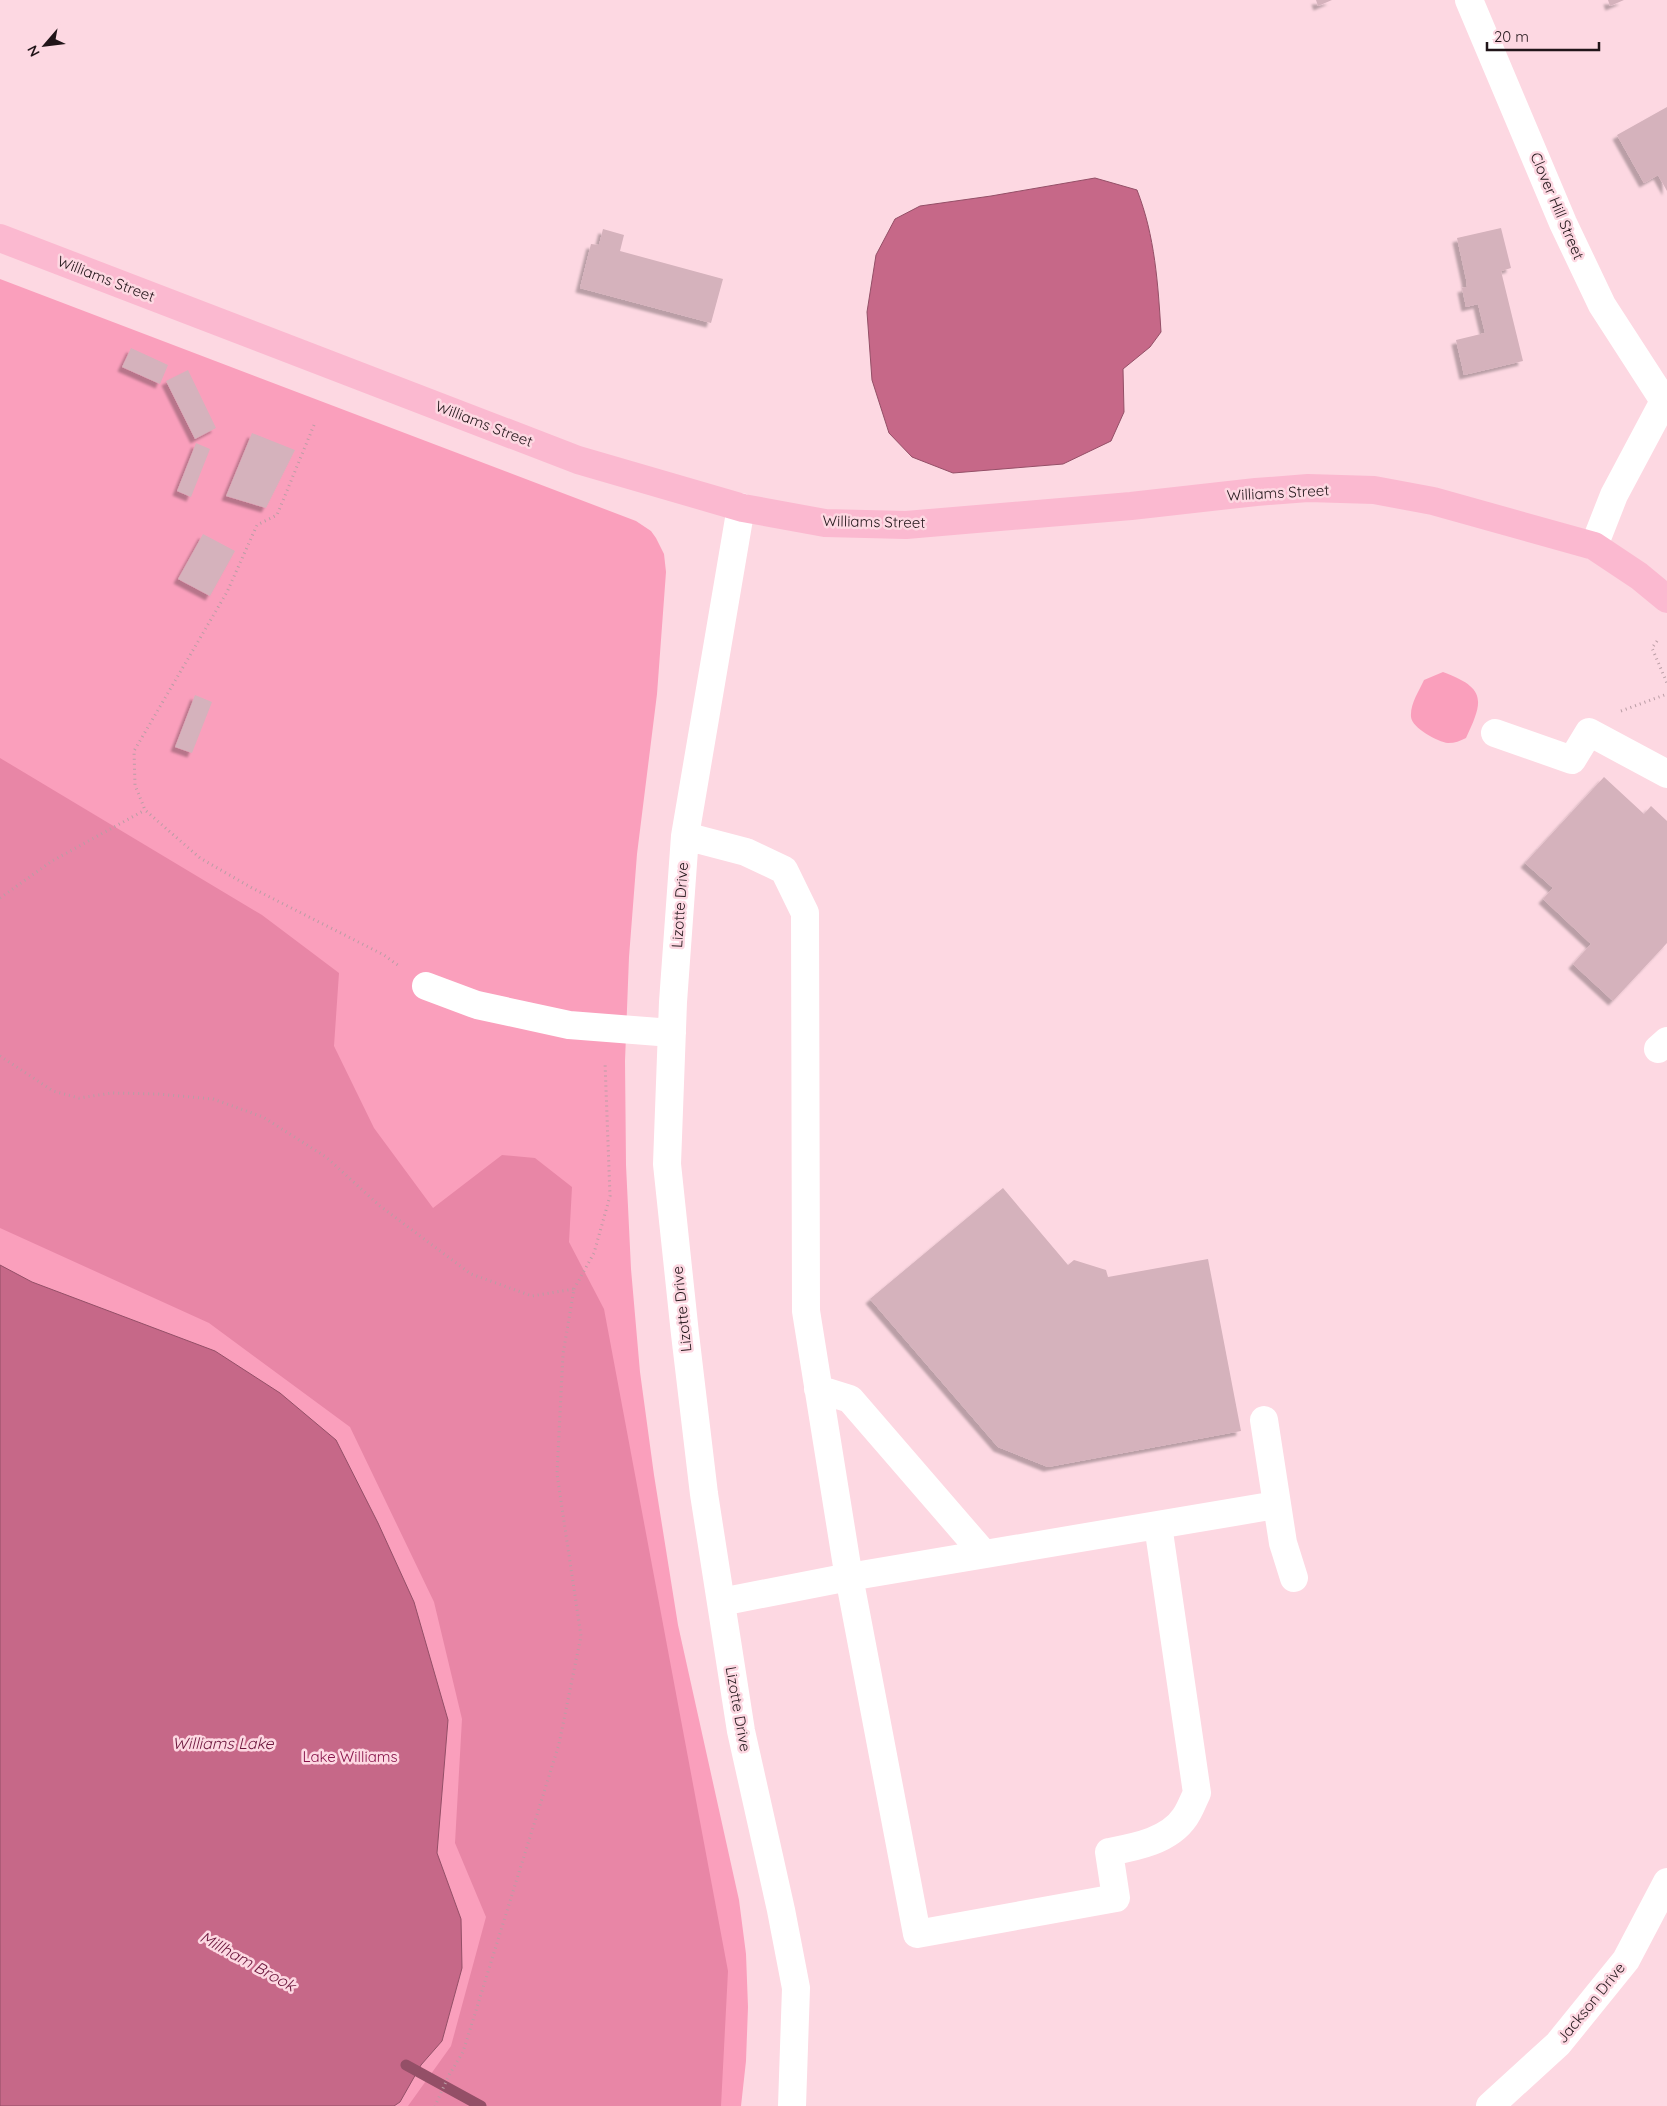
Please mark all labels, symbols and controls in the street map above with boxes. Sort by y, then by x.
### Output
north arrow [20,20,70,70]
scale bar [1487,20,1600,52]
text: 20 m [1494,27,1529,46]
text: N [23,42,44,60]
street label: Clover Hill Street [1526,149,1589,262]
street label: Williams Street [55,251,158,306]
street label: Williams Street [433,396,536,451]
street label: Williams Street [1226,480,1330,505]
street label: Williams Street [822,511,926,532]
street label: Lizotte Drive [667,861,692,949]
street label: Lizotte Drive [668,1265,695,1353]
street label: Lizotte Drive [722,1665,755,1753]
water label: Williams Lake [172,1733,275,1753]
park label: Lake Williams [303,1747,397,1766]
water label: Millham Brook [197,1927,300,1996]
street label: Jackson Drive [1552,1958,1629,2047]

